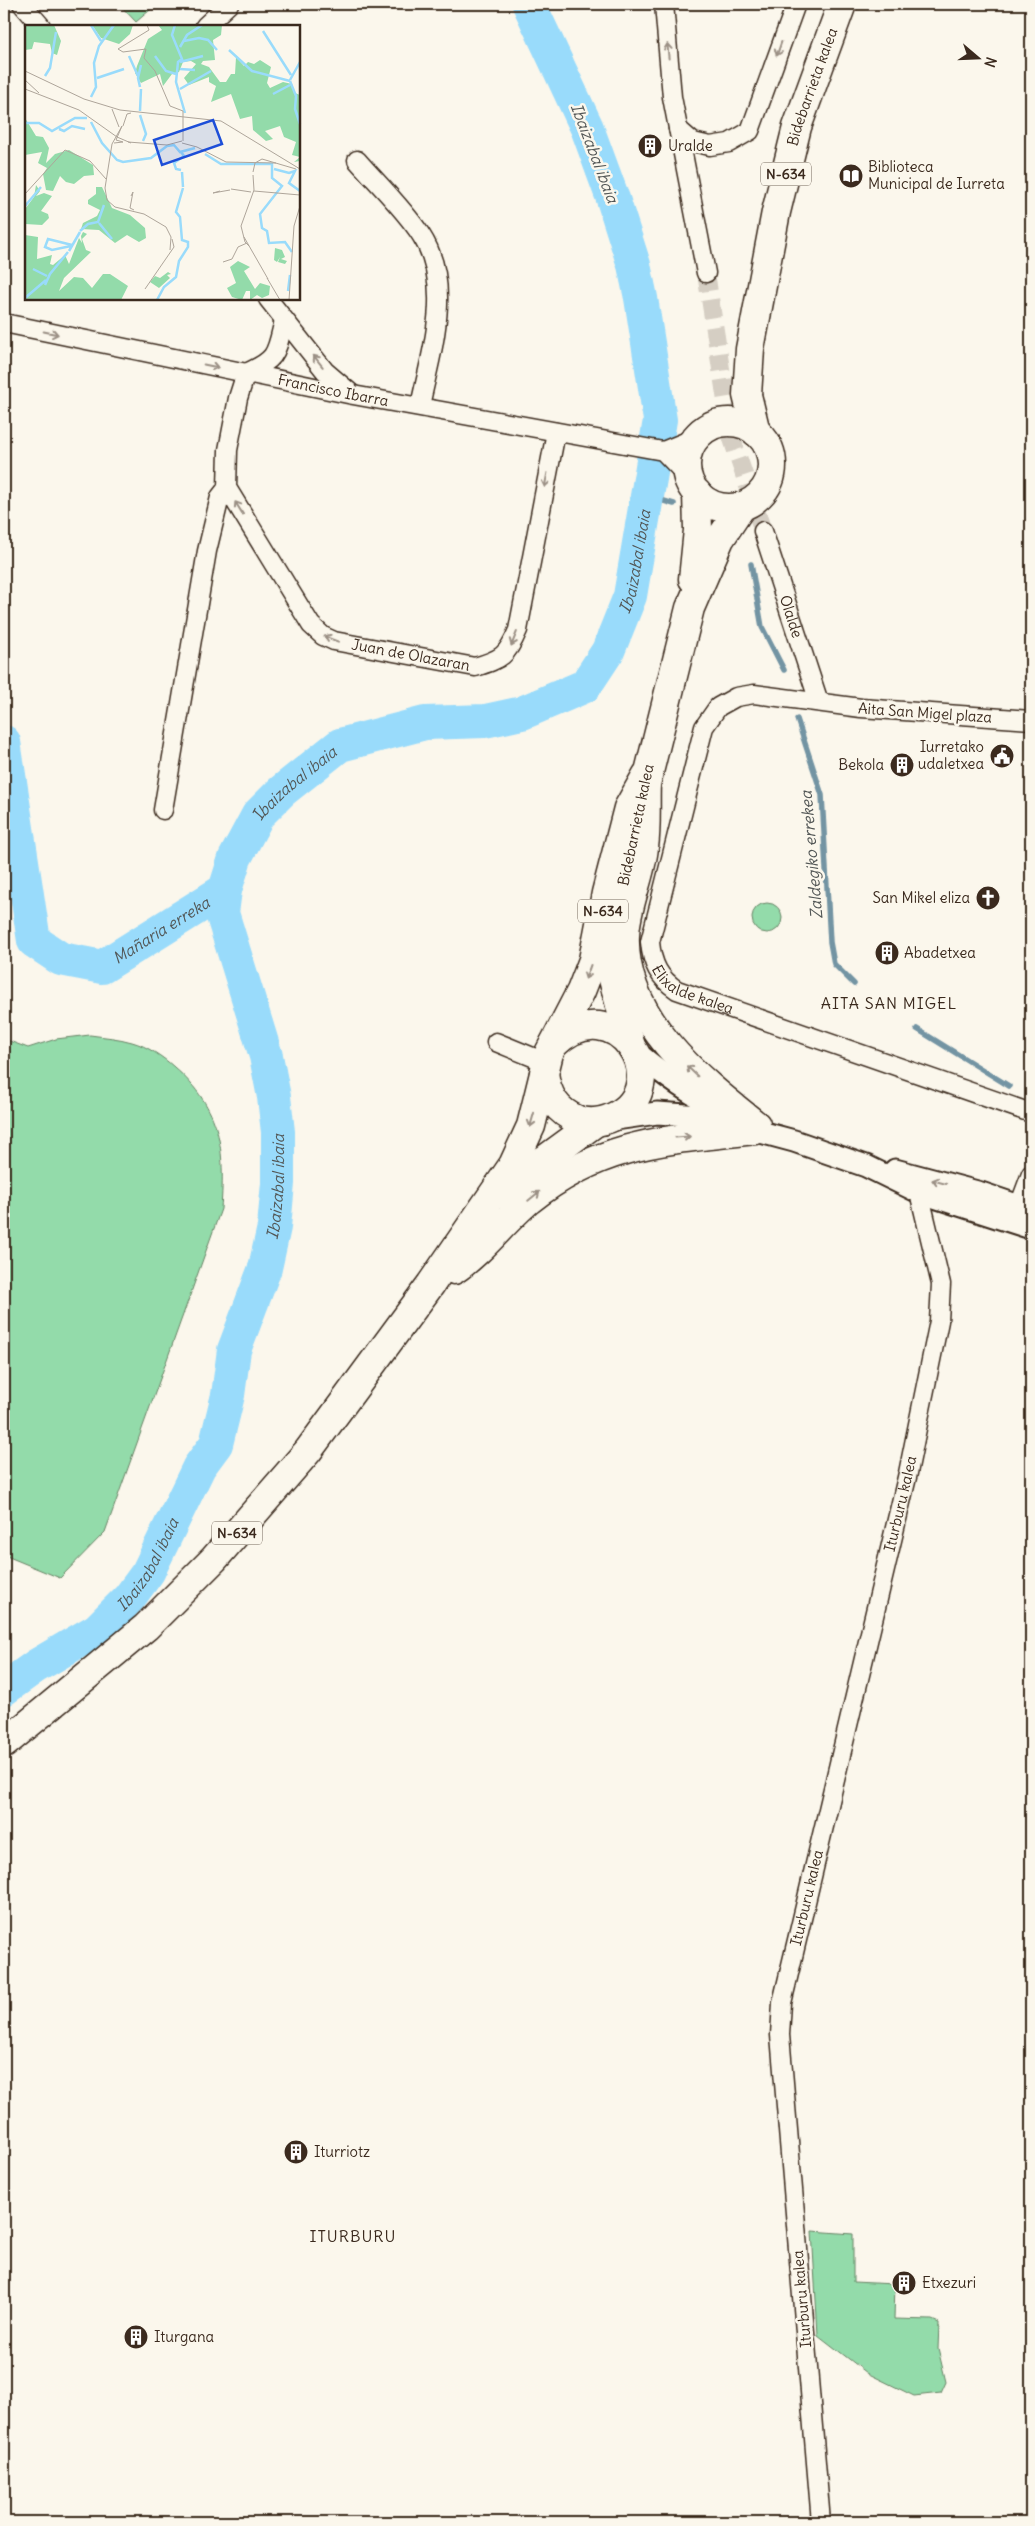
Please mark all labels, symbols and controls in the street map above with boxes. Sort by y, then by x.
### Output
inset map [25,25,300,300]
street label: Bidebarrieta kalea [783,25,842,148]
north arrow [952,32,1002,82]
one-way arrow [774,41,783,57]
one-way arrow [663,43,673,59]
text: N [980,55,1000,70]
water label: Ibaizabal ibaia [567,100,623,206]
building icon: Uralde [637,133,663,159]
place label: Uralde [668,136,713,155]
place label: Biblioteca Municipal de Iurreta [868,157,1005,193]
road number: N-634 [761,162,811,185]
library icon: Biblioteca Municipal de Iurreta [838,163,864,189]
one-way arrow [43,329,59,338]
one-way arrow [312,355,323,368]
one-way arrow [202,362,218,371]
street label: Francisco Ibarra [276,370,391,410]
one-way arrow [541,472,551,488]
one-way arrow [233,501,243,515]
water label: Ibaizabal ibaia [614,507,655,616]
street label: Olalde [776,593,807,640]
one-way arrow [508,631,518,646]
one-way arrow [324,633,339,643]
street label: Juan de Olazaran [350,634,472,675]
street label: Aita San Migel plaza [857,698,993,727]
place label: Iurretako udaletxea [918,737,984,773]
water label: Ibaizabal ibaia [247,741,341,823]
public building icon: Iurretako udaletxea [989,743,1015,769]
building icon: Bekola [889,752,915,778]
place label: Bekola [838,755,884,774]
street label: Bidebarrieta kalea [613,762,658,887]
water label: Zaldegiko errekea [795,789,827,920]
church icon: San Mikel eliza [975,885,1001,911]
place label: San Mikel eliza [872,888,970,907]
water label: Mañaria erreka [109,892,214,968]
road number: N-634 [578,899,628,922]
building icon: Abadetxea [874,940,900,966]
place label: Abadetxea [904,943,976,962]
street label: Elixalde kalea [648,962,737,1018]
one-way arrow [583,964,592,979]
district label: AITA SAN MIGEL [821,993,957,1013]
one-way arrow [686,1065,699,1077]
one-way arrow [527,1112,536,1128]
water label: Ibaizabal ibaia [262,1133,288,1241]
one-way arrow [675,1133,691,1142]
one-way arrow [932,1176,948,1186]
one-way arrow [528,1191,541,1202]
street label: Iturburu kalea [880,1454,920,1553]
water label: Ibaizabal ibaia [112,1514,183,1615]
road number: N-634 [212,1522,262,1545]
street label: Iturburu kalea [786,1847,827,1947]
building icon: Iturriotz [283,2139,309,2165]
place label: Iturriotz [314,2142,370,2161]
district label: ITURBURU [310,2226,396,2246]
street label: Iturburu kalea [788,2249,815,2349]
building icon: Etxezuri [891,2270,917,2296]
place label: Etxezuri [922,2273,976,2292]
building icon: Iturgana [123,2324,149,2350]
place label: Iturgana [154,2327,215,2346]

